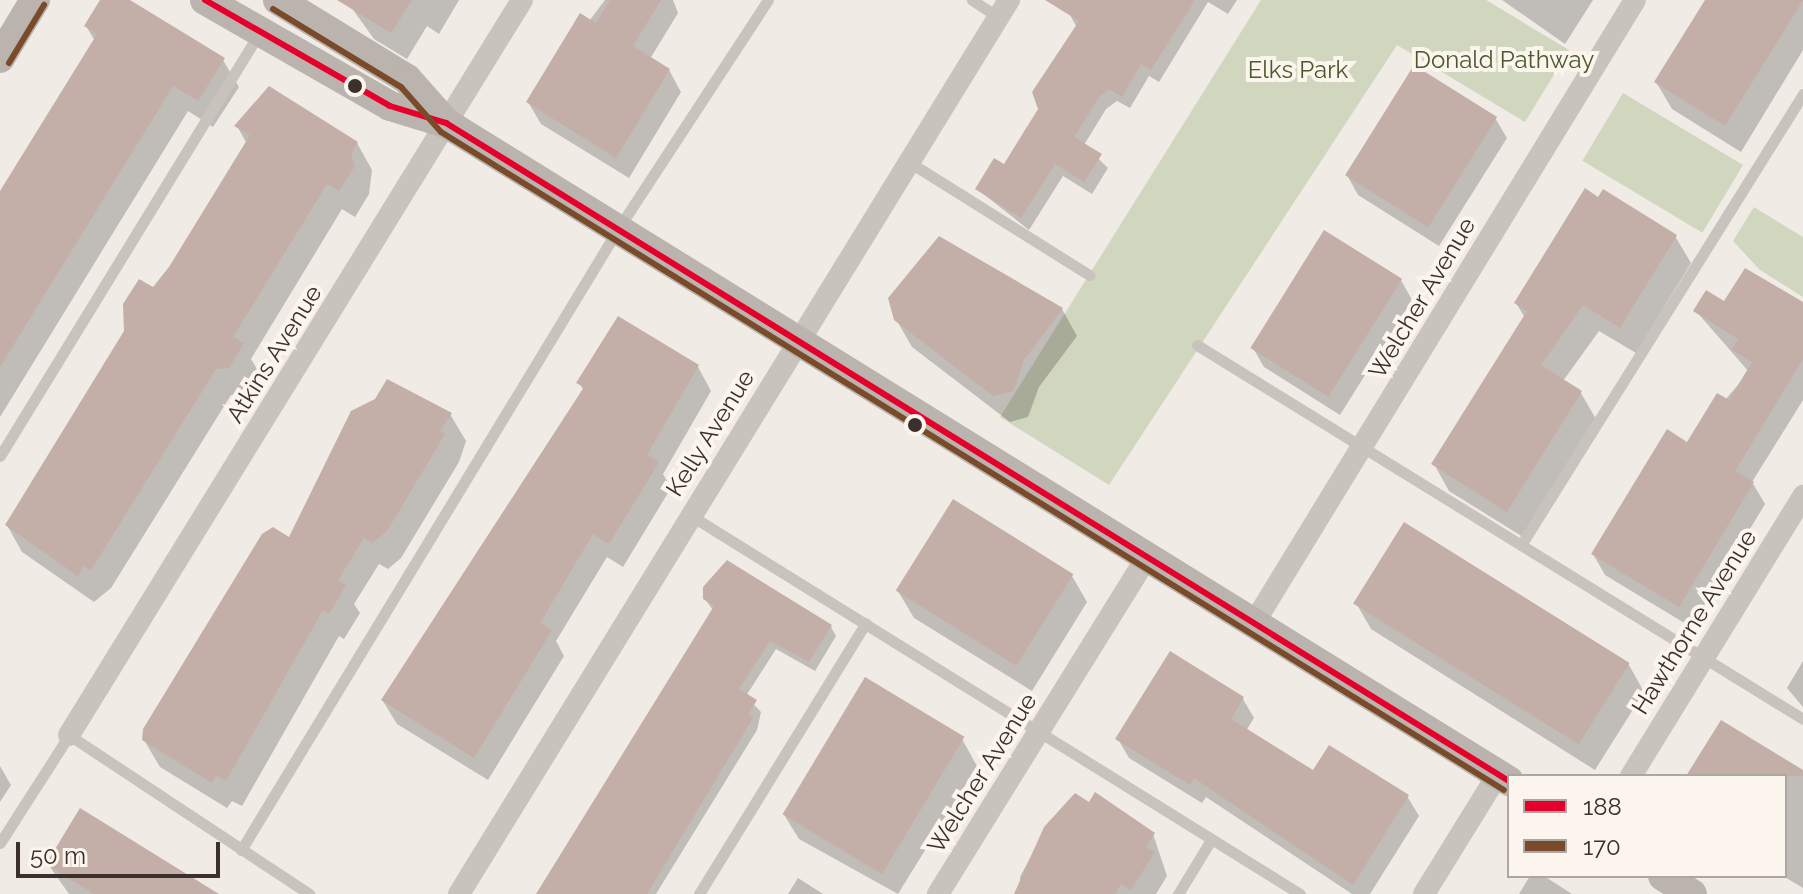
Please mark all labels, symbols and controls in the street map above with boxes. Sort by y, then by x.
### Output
park label: Donald Pathway [1414,46,1594,74]
park label: Elks Park [1248,56,1348,84]
unlabelled marker [347,78,363,94]
street label: Welcher Avenue [1362,212,1482,384]
street label: Atkins Avenue [220,280,328,428]
street label: Kelly Avenue [659,364,761,502]
unlabelled marker [907,417,923,433]
street label: Hawthorne Avenue [1625,524,1763,720]
street label: Welcher Avenue [921,687,1043,859]
legend [1507,774,1787,878]
text: 188 [1583,792,1622,821]
scale bar [20,826,224,876]
text: 170 [1583,832,1621,861]
text: 50 m [30,841,86,870]

